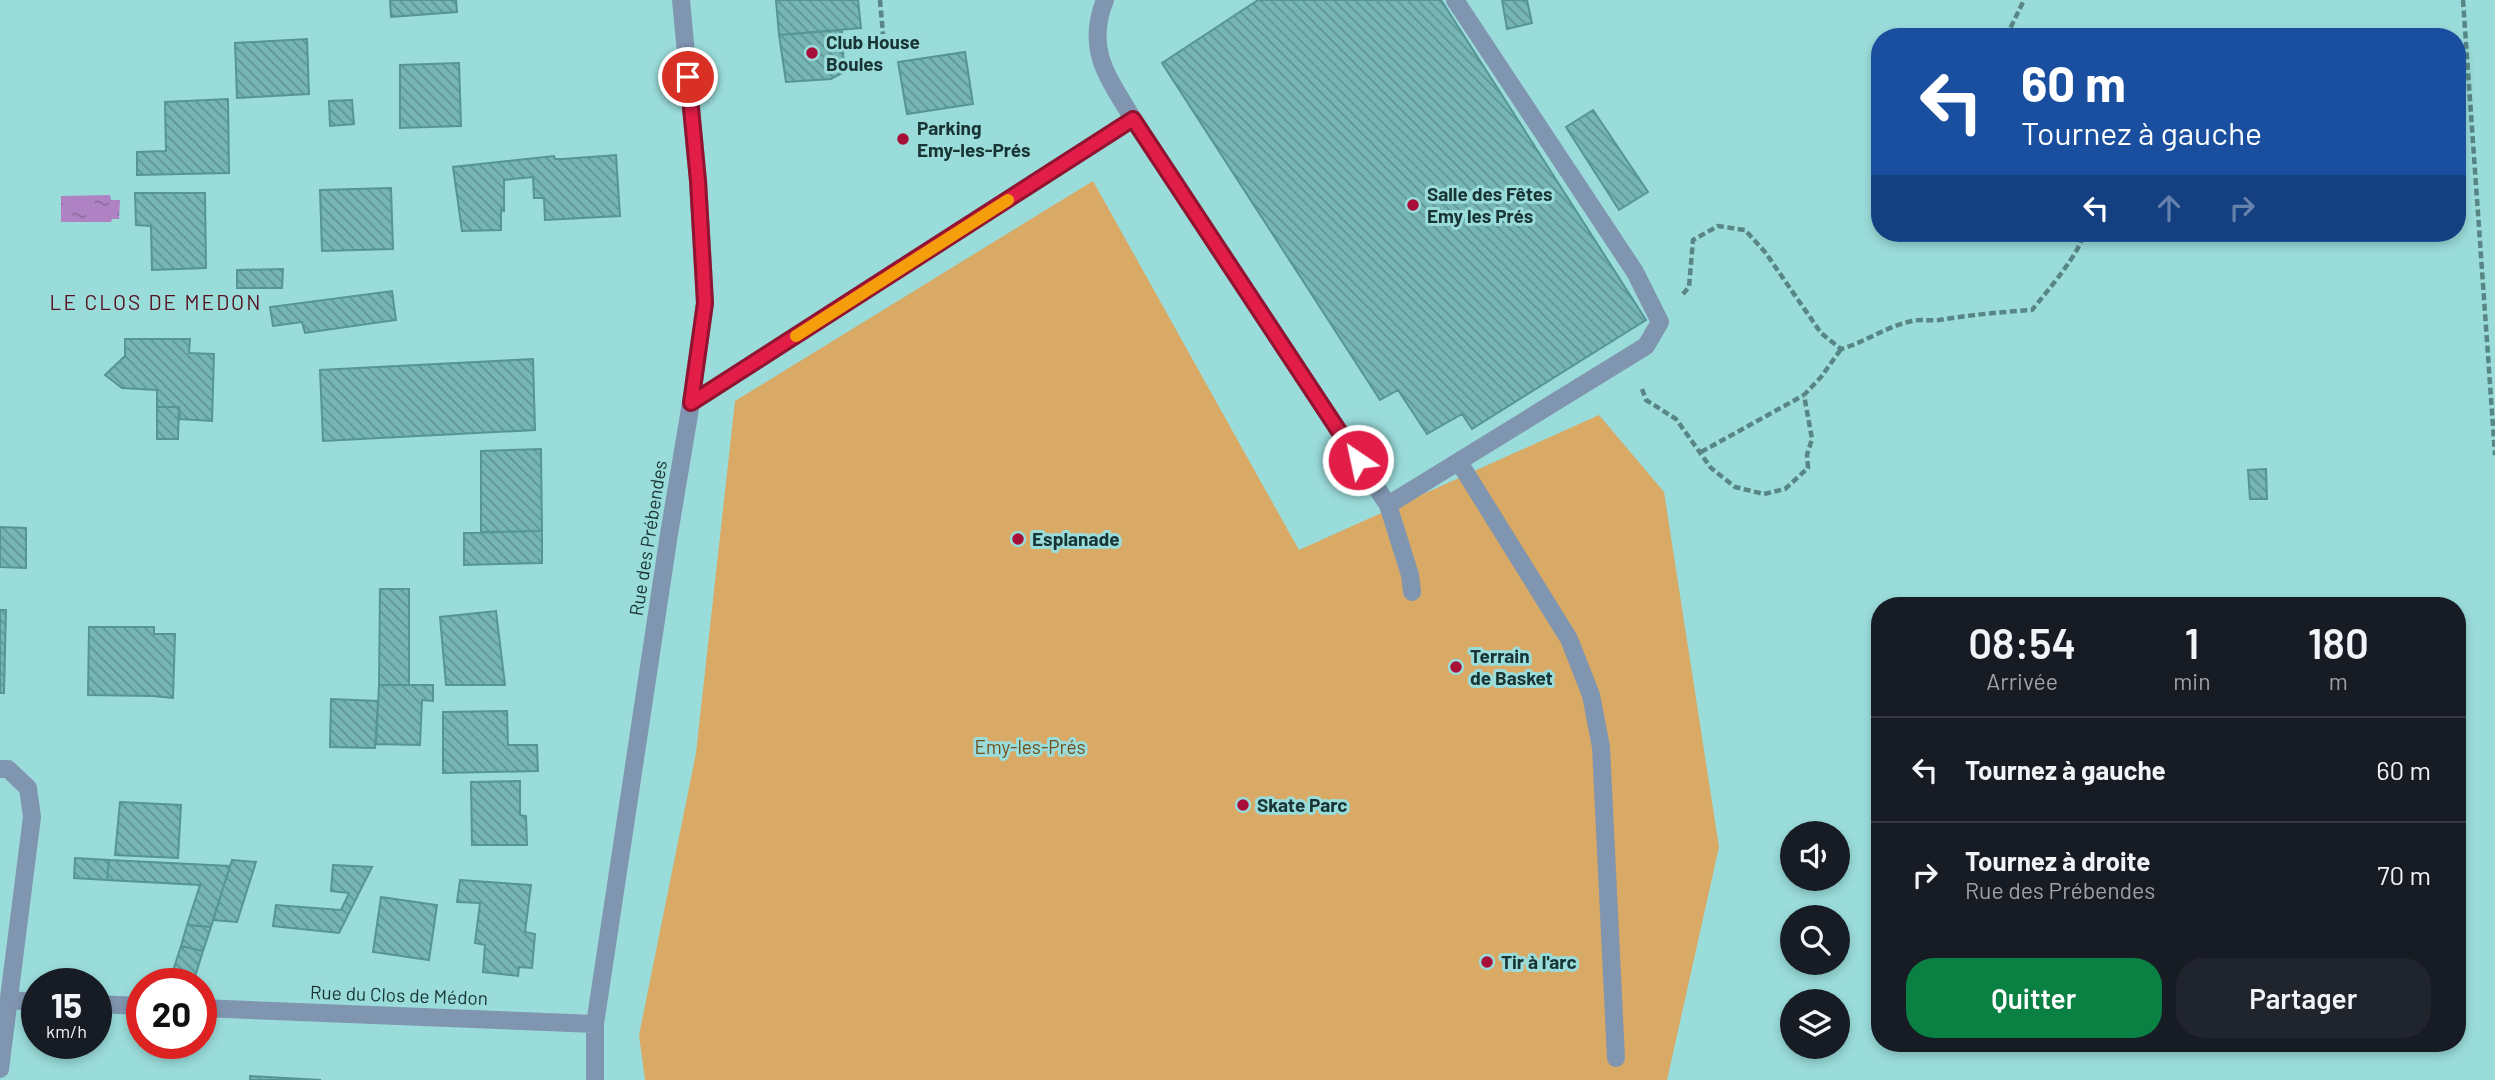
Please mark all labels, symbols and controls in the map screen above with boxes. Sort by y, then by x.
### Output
place label: Club House Boules [826,30,920,75]
marker: Club House Boules [804,45,820,61]
pin [658,47,718,107]
text: 60 m [2021,53,2126,112]
icon: left [1906,56,1997,147]
icon: arrive [669,58,707,96]
text: Tournez à gauche [2021,113,2262,151]
place label: Parking Emy-les-Prés [917,116,1031,161]
marker: Parking Emy-les-Prés [895,131,911,147]
place label: Salle des Fêtes Emy les Prés [1427,182,1553,227]
icon: left [2077,189,2115,227]
icon: ahead [2150,189,2188,227]
icon: right [2223,189,2261,227]
marker: Salle des Fêtes Emy les Prés [1405,197,1421,213]
district label: LE CLOS DE MEDON [50,289,262,314]
position arrow [1321,423,1395,497]
street label: Rue des Prébendes [624,459,671,617]
place label: Esplanade [1032,527,1120,550]
marker: Esplanade [1010,531,1026,547]
text: 08:54 [1968,617,2076,667]
text: 1 [2185,617,2199,667]
text: 180 [2308,617,2369,667]
place label: Terrain de Basket [1470,644,1553,689]
marker: Terrain de Basket [1448,659,1464,675]
text: Arrivée [1986,667,2058,695]
text: min [2173,667,2211,695]
text: m [2329,667,2348,695]
park label: Emy-les-Prés [974,735,1086,758]
icon: left [1906,751,1944,789]
text: Tournez à gauche [1965,754,2166,785]
text: 60 m [2376,754,2431,785]
place label: Skate Parc [1257,793,1348,816]
marker: Skate Parc [1235,797,1251,813]
map controls [1780,821,1850,1059]
button: sound [1780,821,1850,891]
text: Tournez à droite [1965,845,2150,876]
icon: right [1906,856,1944,894]
text: 70 m [2377,859,2431,890]
text: Rue des Prébendes [1965,876,2155,904]
button: search [1780,905,1850,975]
place label: Tir à l'arc [1501,950,1577,973]
marker: Tir à l'arc [1479,954,1495,970]
button: Quitter [1906,958,2162,1038]
button: Partager [2176,958,2431,1038]
speed limit sign: 20 [126,968,217,1059]
street label: Rue du Clos de Médon [310,980,489,1009]
text: 15 [51,983,82,1025]
button: layers [1780,989,1850,1059]
text: km/h [46,1020,87,1042]

